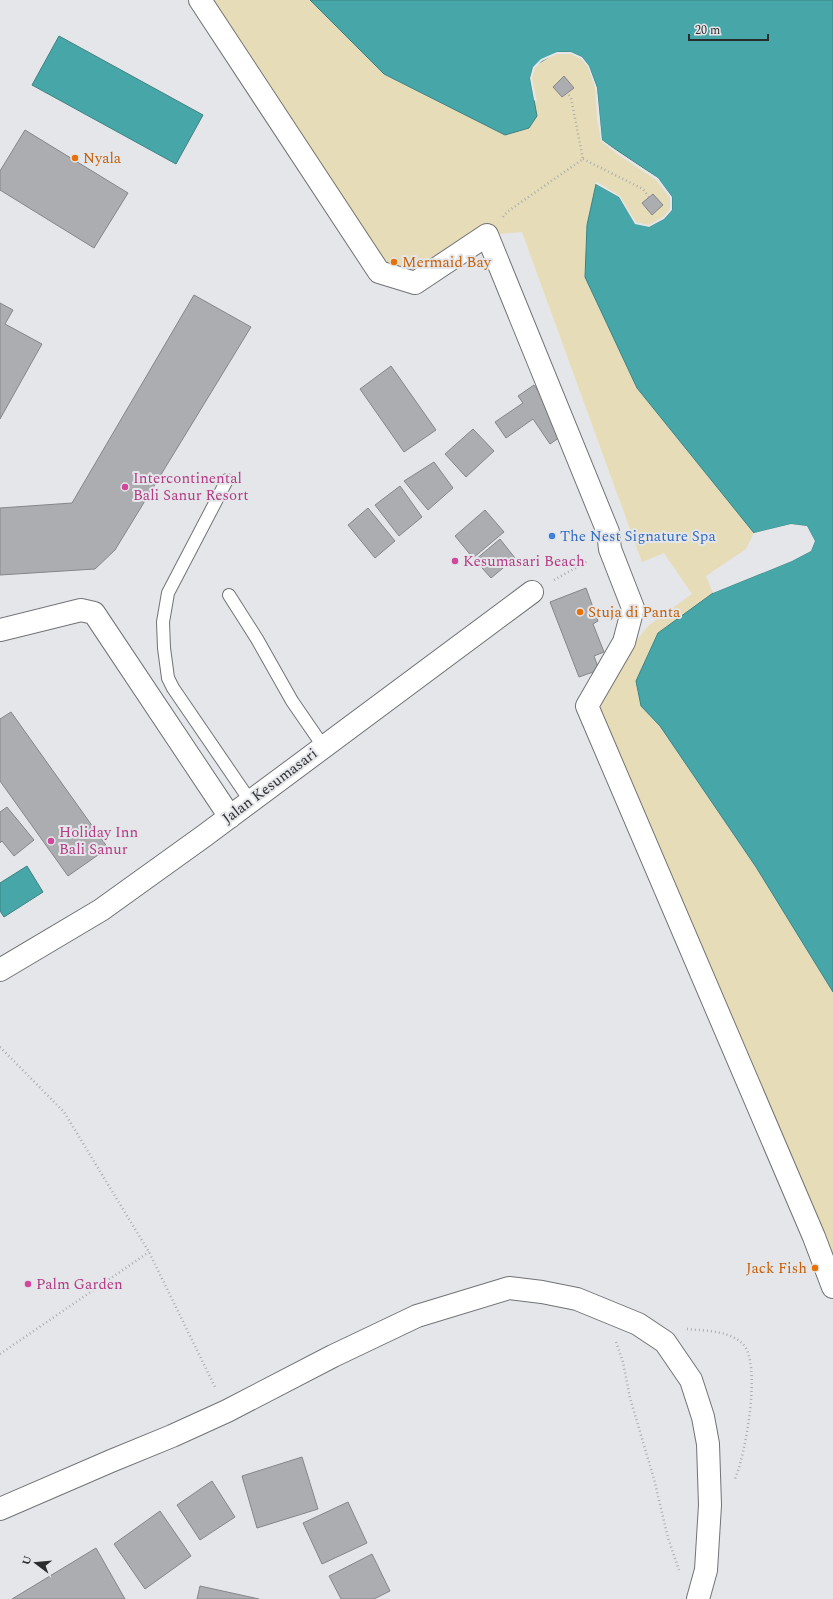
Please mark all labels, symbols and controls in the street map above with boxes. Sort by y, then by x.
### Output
scale bar [689,16,768,42]
text: 20 m [695,21,720,40]
place label: Nyala [83,147,122,170]
marker: Nyala [70,153,80,163]
place label: Mermaid Bay [402,251,492,274]
marker: Mermaid Bay [389,257,399,267]
place label: Intercontinental Bali Sanur Resort [133,467,248,507]
marker: Intercontinental Bali Sanur Resort [120,482,130,492]
place label: The Nest Signature Spa [560,525,716,548]
marker: The Nest Signature Spa [547,531,557,541]
place label: Kesumasari Beach [463,550,585,573]
marker: Kesumasari Beach [450,556,460,566]
place label: Stuja di Panta [588,601,681,624]
marker: Stuja di Panta [575,607,585,617]
street label: Jalan Kesumasari [217,742,323,830]
place label: Holiday Inn Bali Sanur [59,821,139,861]
marker: Holiday Inn Bali Sanur [46,836,56,846]
place label: Jack Fish [746,1257,807,1280]
marker: Jack Fish [810,1263,820,1273]
place label: Palm Garden [36,1273,123,1296]
marker: Palm Garden [23,1279,33,1289]
north arrow [16,1543,56,1583]
text: U [17,1554,36,1567]

